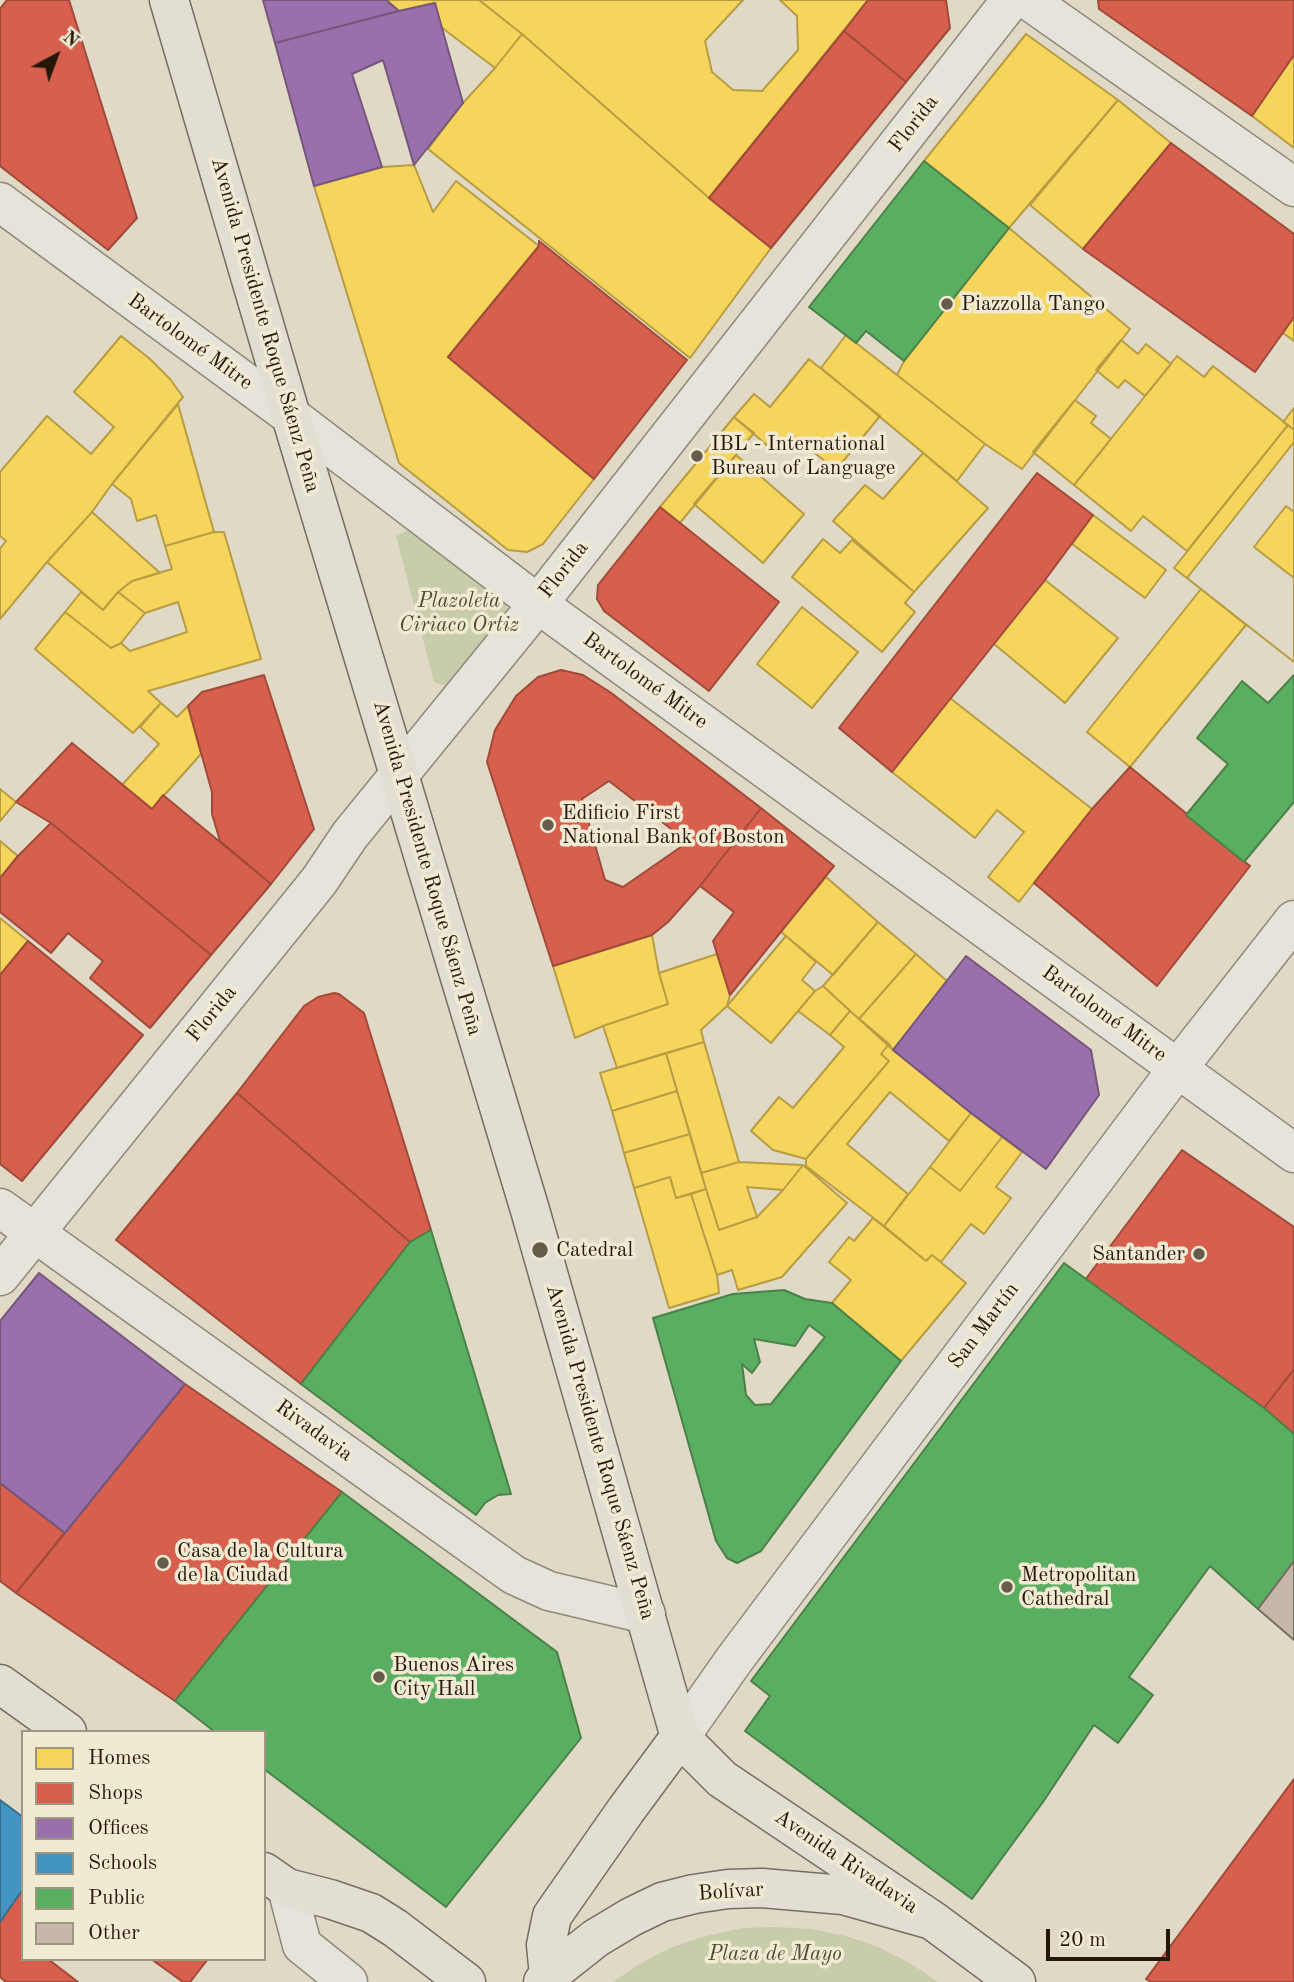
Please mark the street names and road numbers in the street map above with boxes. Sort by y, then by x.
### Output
street label: Florida [884,90,944,158]
street label: Avenida Presidente Roque Sáenz Peña [205,154,325,496]
street label: Bartolomé Mitre [123,288,257,396]
street label: Florida [534,536,594,604]
street label: Bartolomé Mitre [578,627,712,735]
street label: Avenida Presidente Roque Sáenz Peña [367,697,487,1039]
street label: Bartolomé Mitre [1037,960,1171,1068]
street label: Florida [181,980,243,1048]
street label: San Martín [943,1278,1025,1374]
street label: Avenida Presidente Roque Sáenz Peña [540,1281,660,1623]
street label: Rivadavia [270,1395,358,1467]
street label: Avenida Rivadavia [769,1805,923,1919]
street label: Bolívar [697,1877,765,1907]

